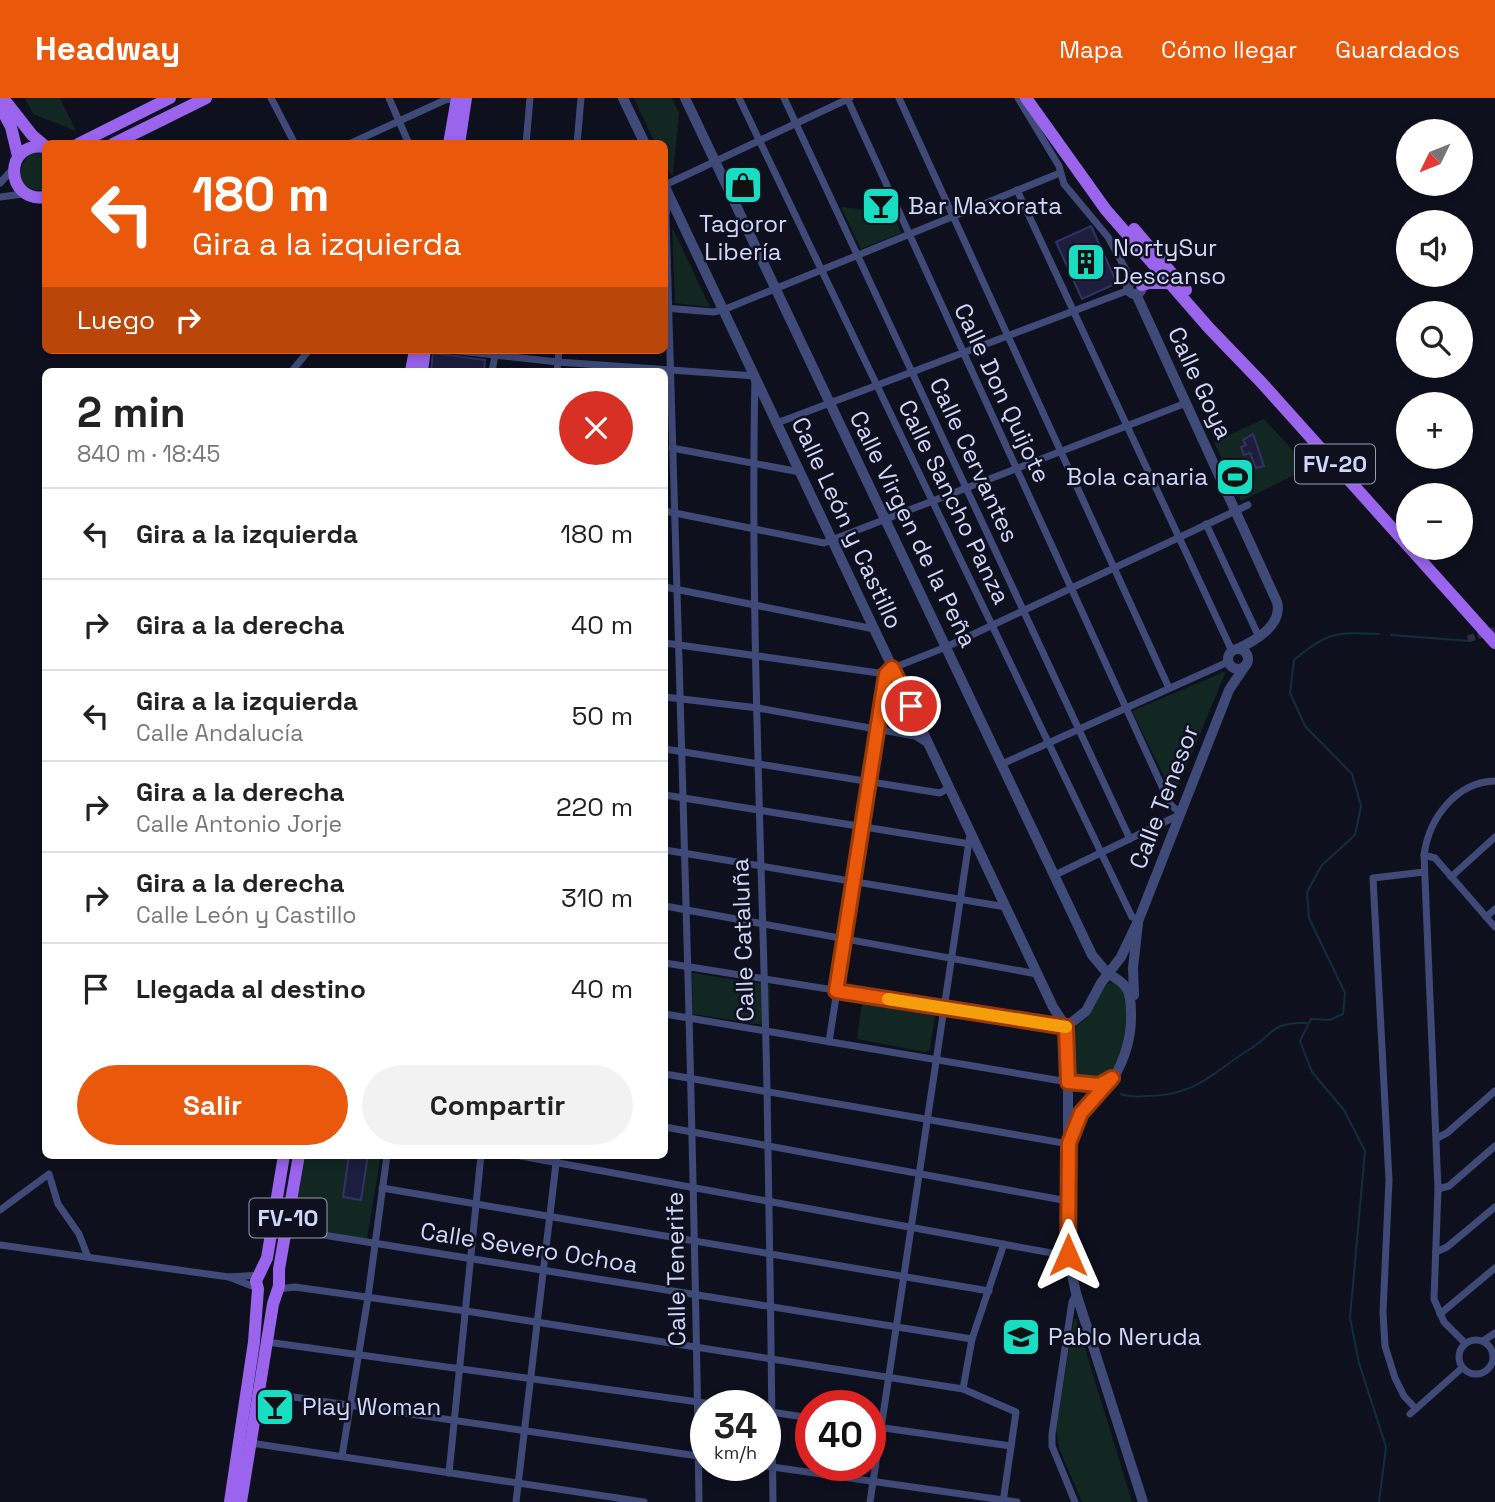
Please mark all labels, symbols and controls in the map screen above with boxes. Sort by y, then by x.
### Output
text: Headway [35,28,180,70]
text: Mapa [1059,34,1123,65]
text: Cómo llegar [1161,34,1297,65]
text: Guardados [1335,34,1460,65]
north arrow [1396,119,1474,196]
map controls [1396,119,1473,560]
text: 180 m [192,163,330,225]
shop icon: Tagoror Libería [722,164,764,206]
icon: left [77,168,168,259]
bar icon: Bar Maxorata [860,185,902,227]
place label: Bar Maxorata [908,190,1062,221]
place label: Tagoror Libería [699,208,787,267]
button: sound [1396,210,1473,287]
text: Gira a la izquierda [192,224,462,264]
place label: NortySur Descanso [1113,232,1226,291]
building icon: NortySur Descanso [1065,241,1107,283]
street label: Calle Don Quijote [947,298,1058,488]
icon: right [169,301,207,339]
button: search [1396,301,1473,378]
text: Luego [77,303,155,337]
street label: Calle Goya [1161,322,1240,444]
street label: Calle Cervantes [923,372,1026,547]
text: 2 min [77,386,186,439]
button: close [559,391,633,465]
button: + [1396,392,1473,469]
street label: Calle Sancho Panza [892,395,1017,609]
street label: Calle Virgen de la Peña [843,405,984,652]
street label: Calle León y Castillo [785,412,910,634]
text: 840 m · 18:45 [77,439,220,469]
road number: FV-20 [1295,444,1375,484]
sports icon: Bola canaria [1214,456,1256,498]
place label: Bola canaria [1066,461,1208,492]
button: − [1396,483,1473,560]
icon: left [77,515,115,553]
text: Gira a la izquierda [136,517,358,551]
text: 180 m [560,517,633,551]
icon: right [77,606,115,644]
text: Gira a la derecha [136,608,345,642]
text: 40 m [571,608,633,642]
pin [881,676,941,736]
text: Gira a la izquierda [136,684,358,718]
icon: arrive [892,687,930,725]
icon: left [77,697,115,735]
text: 50 m [572,699,633,733]
text: Calle Andalucía [136,718,303,748]
street label: Calle Tenesor [1122,720,1205,873]
text: Gira a la derecha [136,775,345,809]
icon: right [77,788,115,826]
text: 220 m [556,790,633,824]
text: Calle Antonio Jorje [136,809,342,839]
street label: Calle Cataluña [724,858,761,1022]
text: Gira a la derecha [136,866,345,900]
icon: right [77,879,115,917]
text: 310 m [561,881,633,915]
text: Calle León y Castillo [136,900,357,930]
icon: arrive [77,970,115,1008]
text: Llegada al destino [136,972,366,1006]
text: 40 m [571,972,633,1006]
button: Salir [77,1065,348,1145]
button: Compartir [362,1065,633,1145]
street label: Calle Tenerife [659,1191,692,1347]
road number: FV-10 [250,1198,326,1238]
street label: Calle Severo Ochoa [418,1215,640,1280]
position arrow [1031,1218,1105,1292]
school or university icon: Pablo Neruda [1000,1316,1042,1358]
place label: Pablo Neruda [1048,1321,1202,1352]
bar icon: Play Woman [254,1386,296,1428]
speed limit sign: 40 [795,1390,886,1481]
place label: Play Woman [302,1391,441,1422]
text: 34 [714,1404,757,1448]
text: km/h [714,1441,757,1464]

